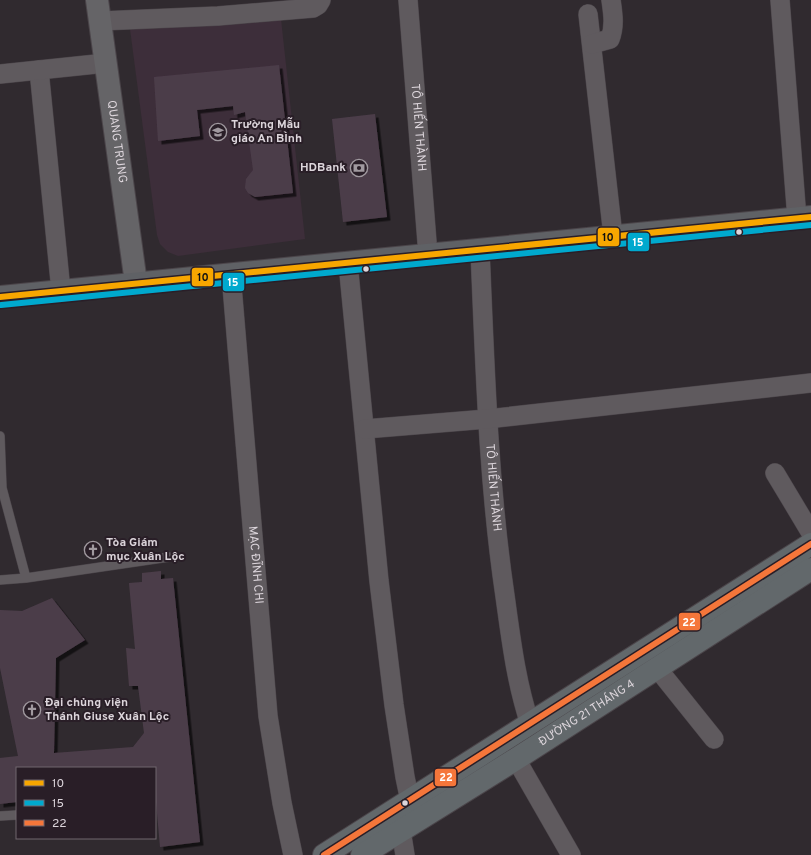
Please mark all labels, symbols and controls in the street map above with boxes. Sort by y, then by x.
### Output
street label: TÔ HIẾN THÀNH [407,83,429,172]
street label: QUANG TRUNG [103,99,130,184]
place label: Trường Mẫu giáo An BÌnh [231,117,302,147]
school or university icon: Trường Mẫu giáo An BÌnh [208,122,228,142]
bank icon: HDBank [349,158,369,178]
place label: HDBank [300,160,346,176]
line badge: 10 [597,227,620,247]
unlabelled marker [734,227,744,237]
text: 10 [602,231,614,245]
line badge: 15 [627,232,650,252]
text: 15 [632,236,644,250]
unlabelled marker [361,264,371,274]
line badge: 10 [191,267,214,287]
text: 10 [197,271,209,285]
line badge: 15 [222,272,245,292]
text: 15 [227,276,239,290]
street label: TÔ HIẾN THÀNH [481,443,505,532]
street label: MẠC ĐĨNH CHI [244,525,267,605]
place label: Tòa Giám mục Xuân Lộc [106,535,185,565]
church icon: Tòa Giám mục Xuân Lộc [83,540,103,560]
line badge: 22 [678,612,701,631]
text: 22 [682,616,696,630]
street label: ĐƯỜNG 21 THÁNG 4 [536,676,638,750]
place label: Đại chủng viện Thánh Giuse Xuân Lộc [45,695,169,725]
church icon: Đại chủng viện Thánh Giuse Xuân Lộc [22,700,42,720]
legend [16,767,156,839]
line badge: 22 [434,768,457,787]
text: 22 [439,771,453,785]
text: 10 [52,776,64,792]
text: 15 [52,796,64,812]
unlabelled marker [400,798,410,808]
text: 22 [52,816,67,832]

